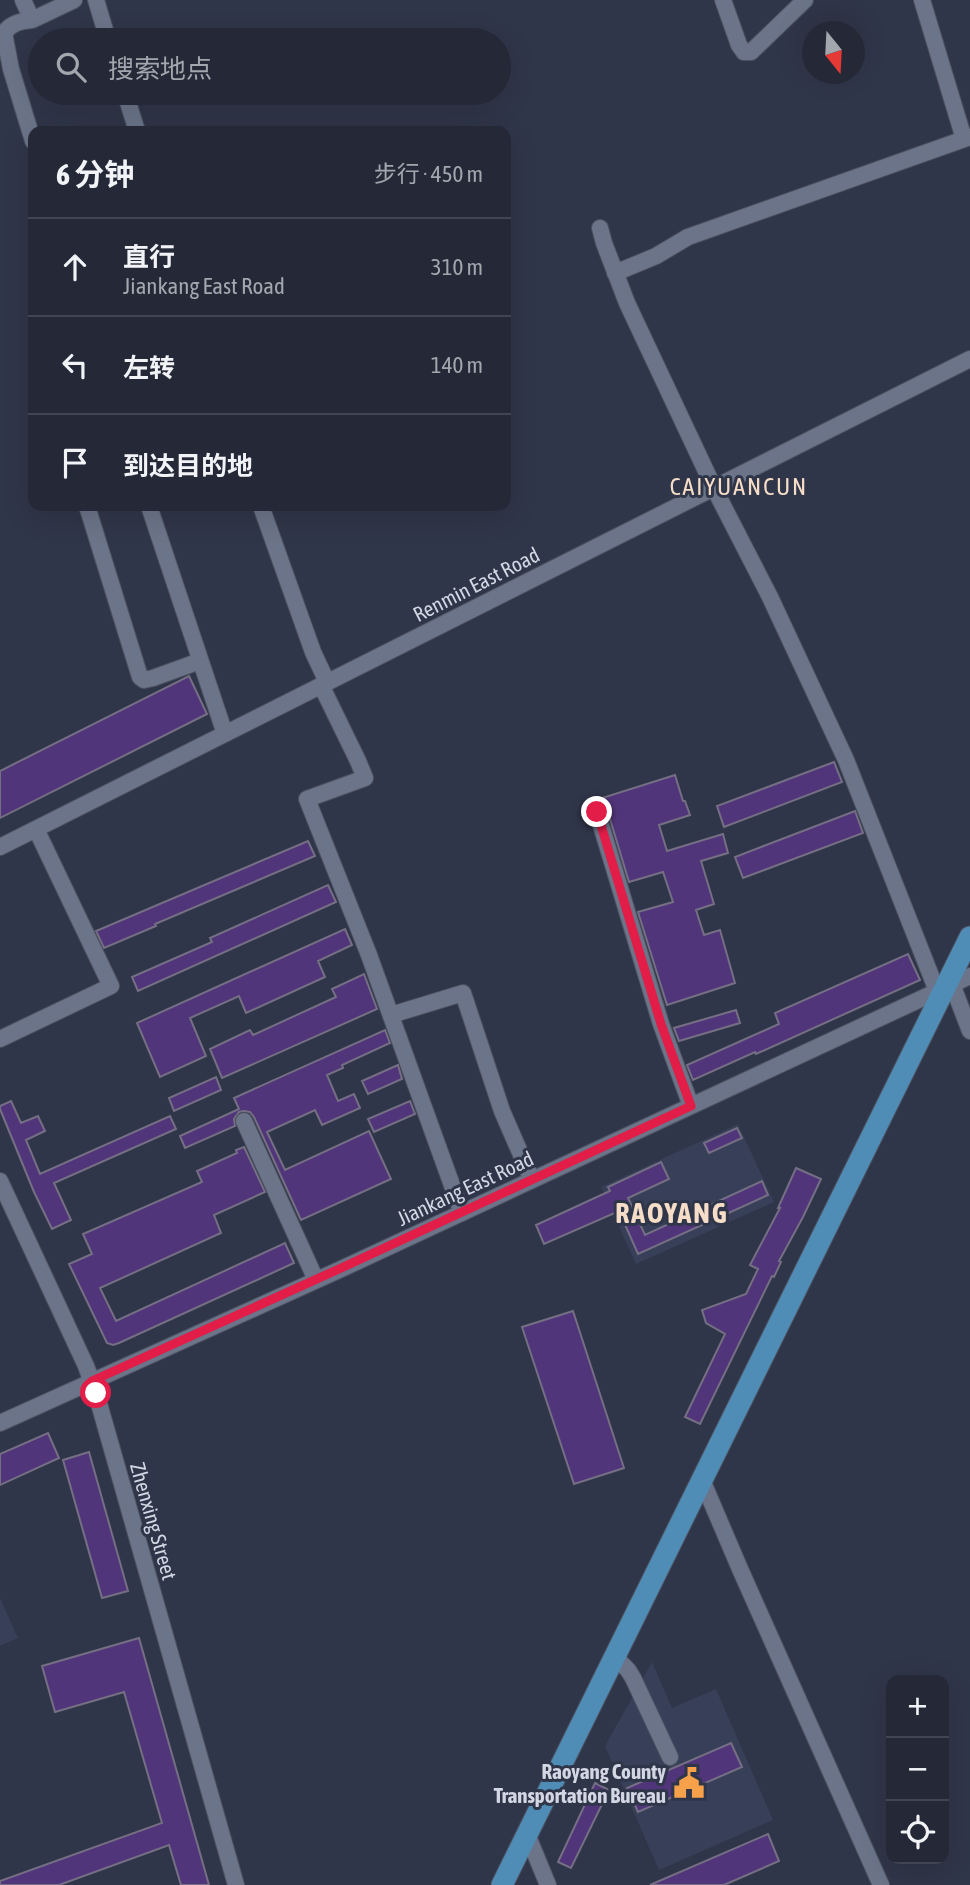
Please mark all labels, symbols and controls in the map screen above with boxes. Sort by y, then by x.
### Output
north arrow [802,21,865,84]
search box [28,28,511,105]
icon: search [52,48,90,86]
text: 搜索地点 [108,54,212,84]
text: 6 分钟 [56,157,134,191]
text: 步行 · 450 m [374,161,483,187]
text: 直行 [123,242,175,272]
icon: ahead [56,248,94,286]
text: 310 m [431,254,483,280]
text: Jiankang East Road [123,273,285,299]
icon: left [56,346,94,384]
text: 140 m [431,352,483,378]
text: 左转 [123,353,175,383]
icon: arrive [56,444,94,482]
text: 到达目的地 [123,451,253,481]
district label: CAIYUANCUN [670,473,808,500]
street label: Renmin East Road [409,542,543,626]
route end [581,796,612,827]
street label: Jiankang East Road [393,1146,537,1230]
district label: RAOYANG [615,1197,729,1229]
route start [80,1377,111,1408]
street label: Zhenxing Street [126,1460,182,1582]
map controls [886,1675,949,1864]
button: + [886,1675,949,1738]
button: − [886,1738,949,1801]
place label: Raoyang County Transportation Bureau [494,1759,666,1807]
public building icon: Raoyang County Transportation Bureau [672,1766,706,1800]
button: locate [886,1801,949,1864]

